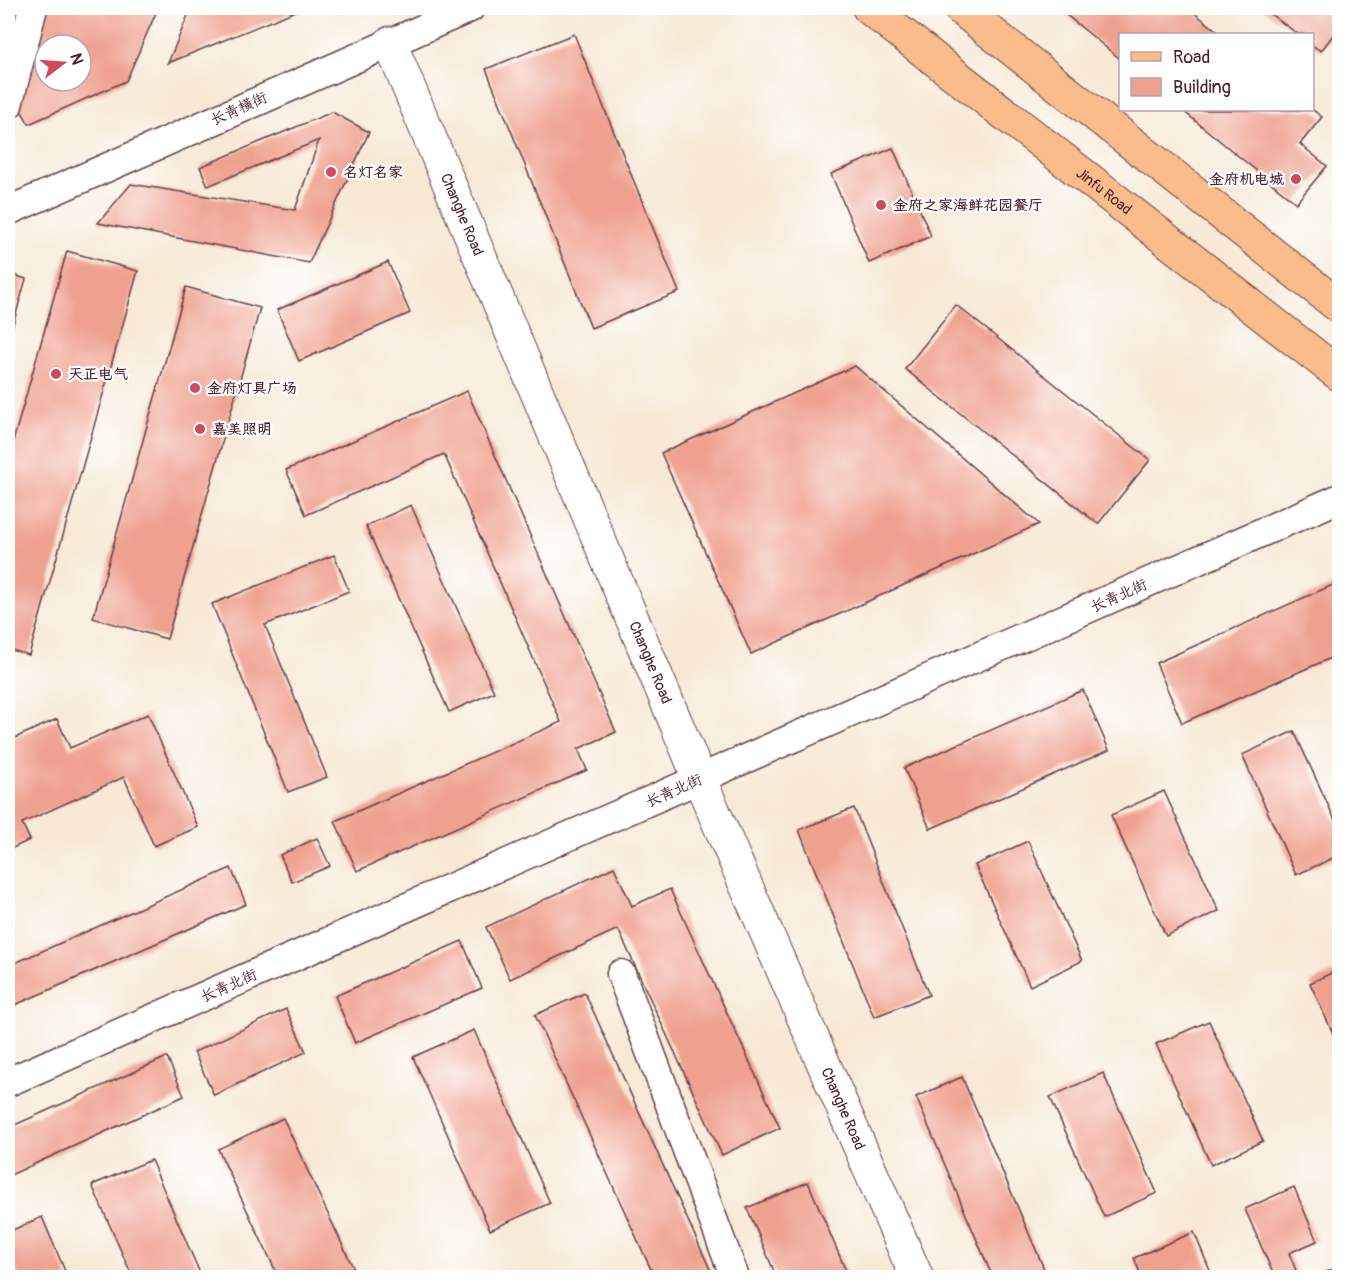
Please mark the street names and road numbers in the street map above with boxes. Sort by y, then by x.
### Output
street label: 长青横街 [208,88,270,130]
street label: Jinfu Road [1072,164,1136,219]
street label: Changhe Road [436,170,488,259]
street label: 长青北街 [1088,575,1150,617]
street label: Changhe Road [625,618,676,707]
street label: 长青北街 [643,770,705,812]
street label: 长青北街 [198,965,260,1007]
street label: Changhe Road [817,1065,869,1153]

